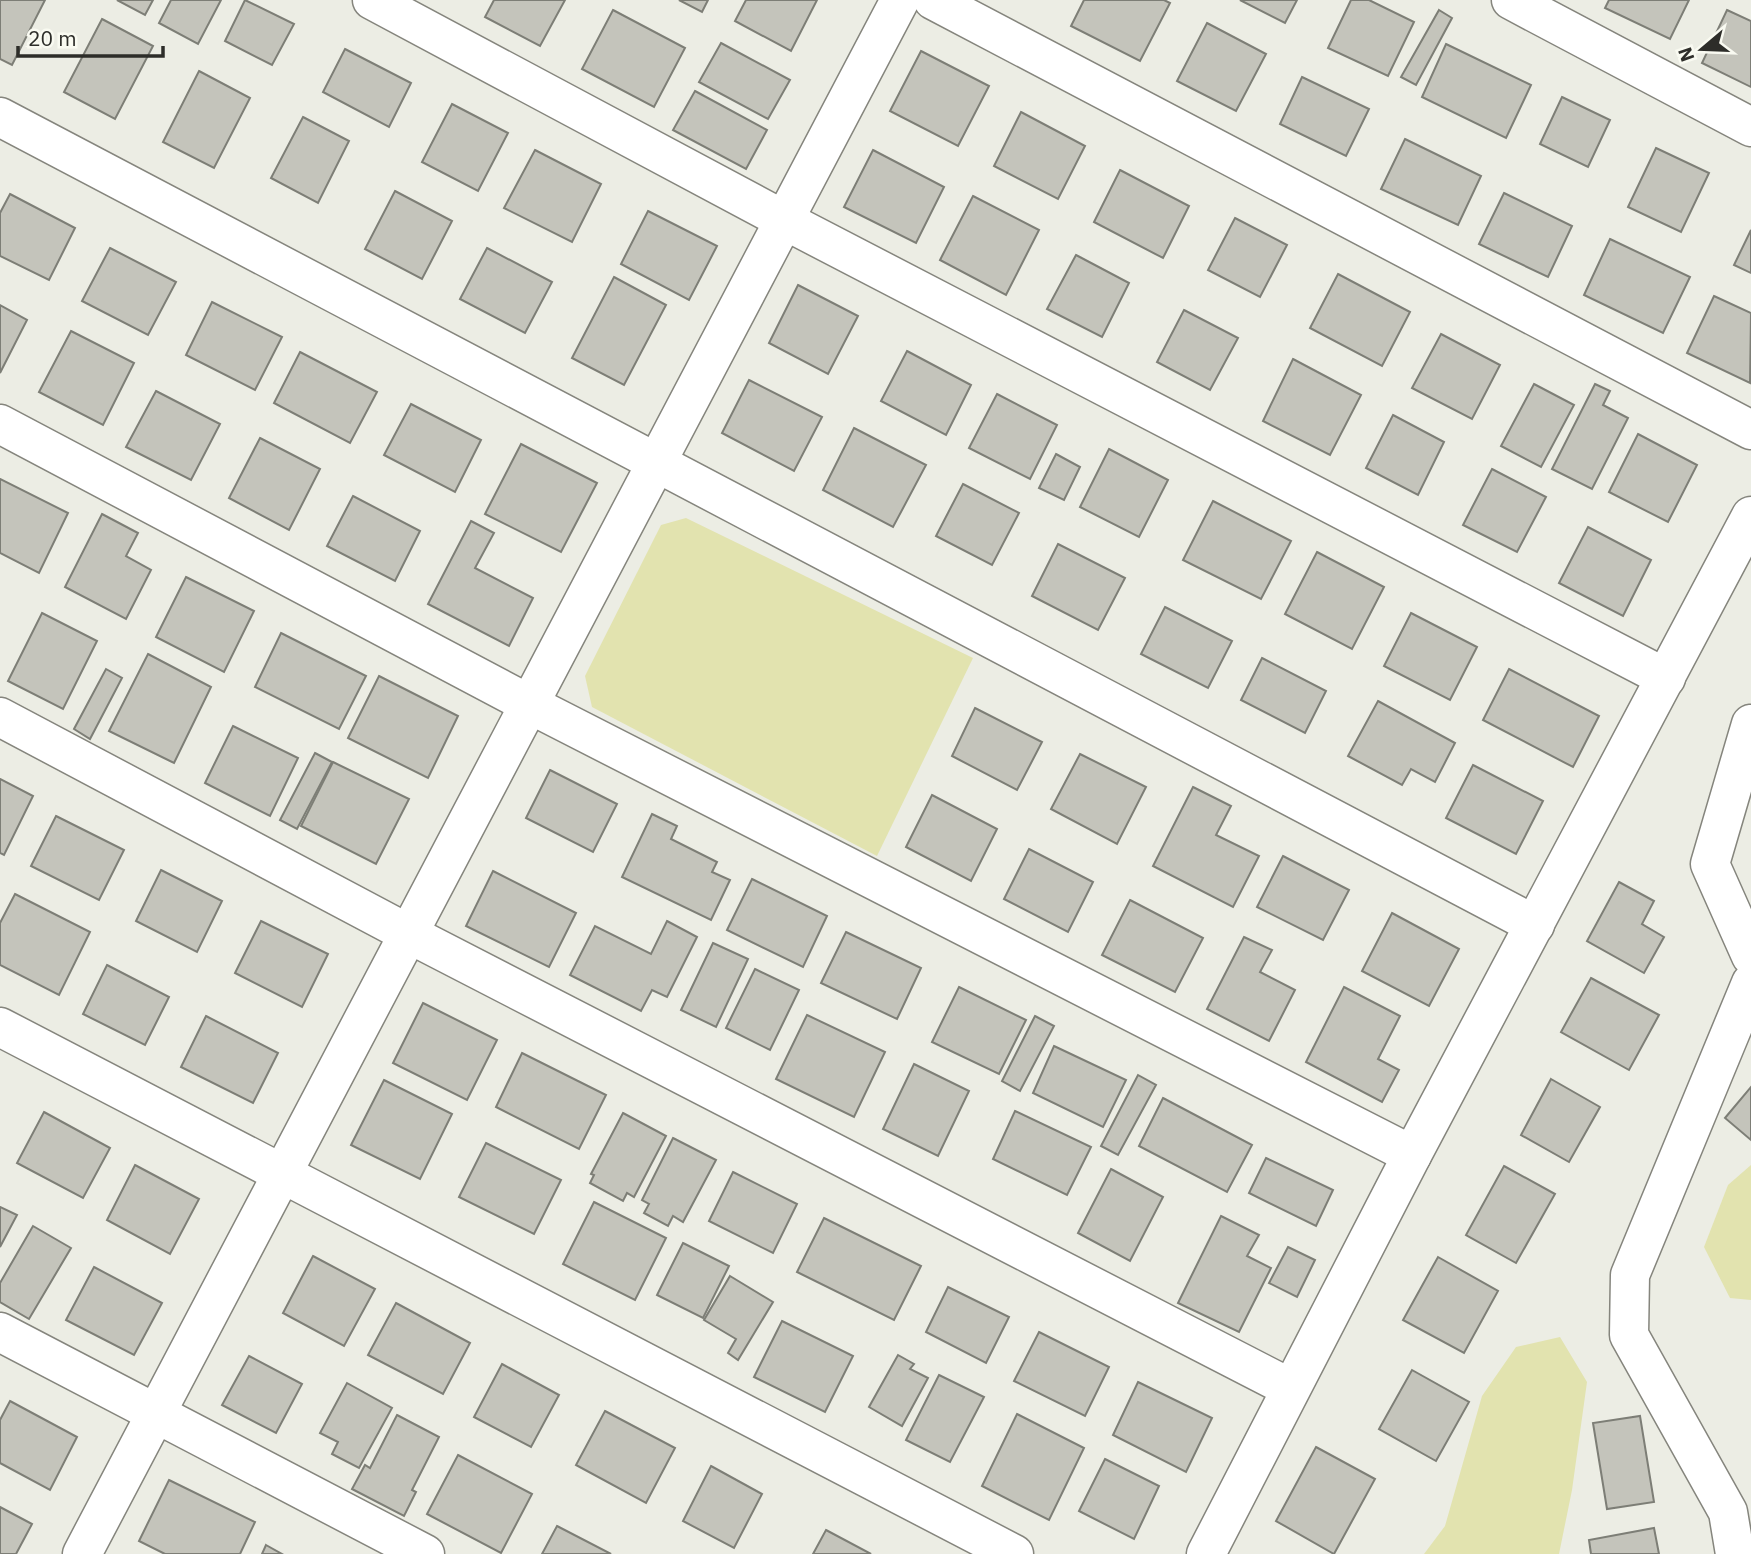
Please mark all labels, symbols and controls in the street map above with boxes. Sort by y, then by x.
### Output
scale bar [18,14,163,58]
north arrow [1667,14,1737,84]
text: 20 m [28,24,77,52]
text: N [1672,44,1700,65]

